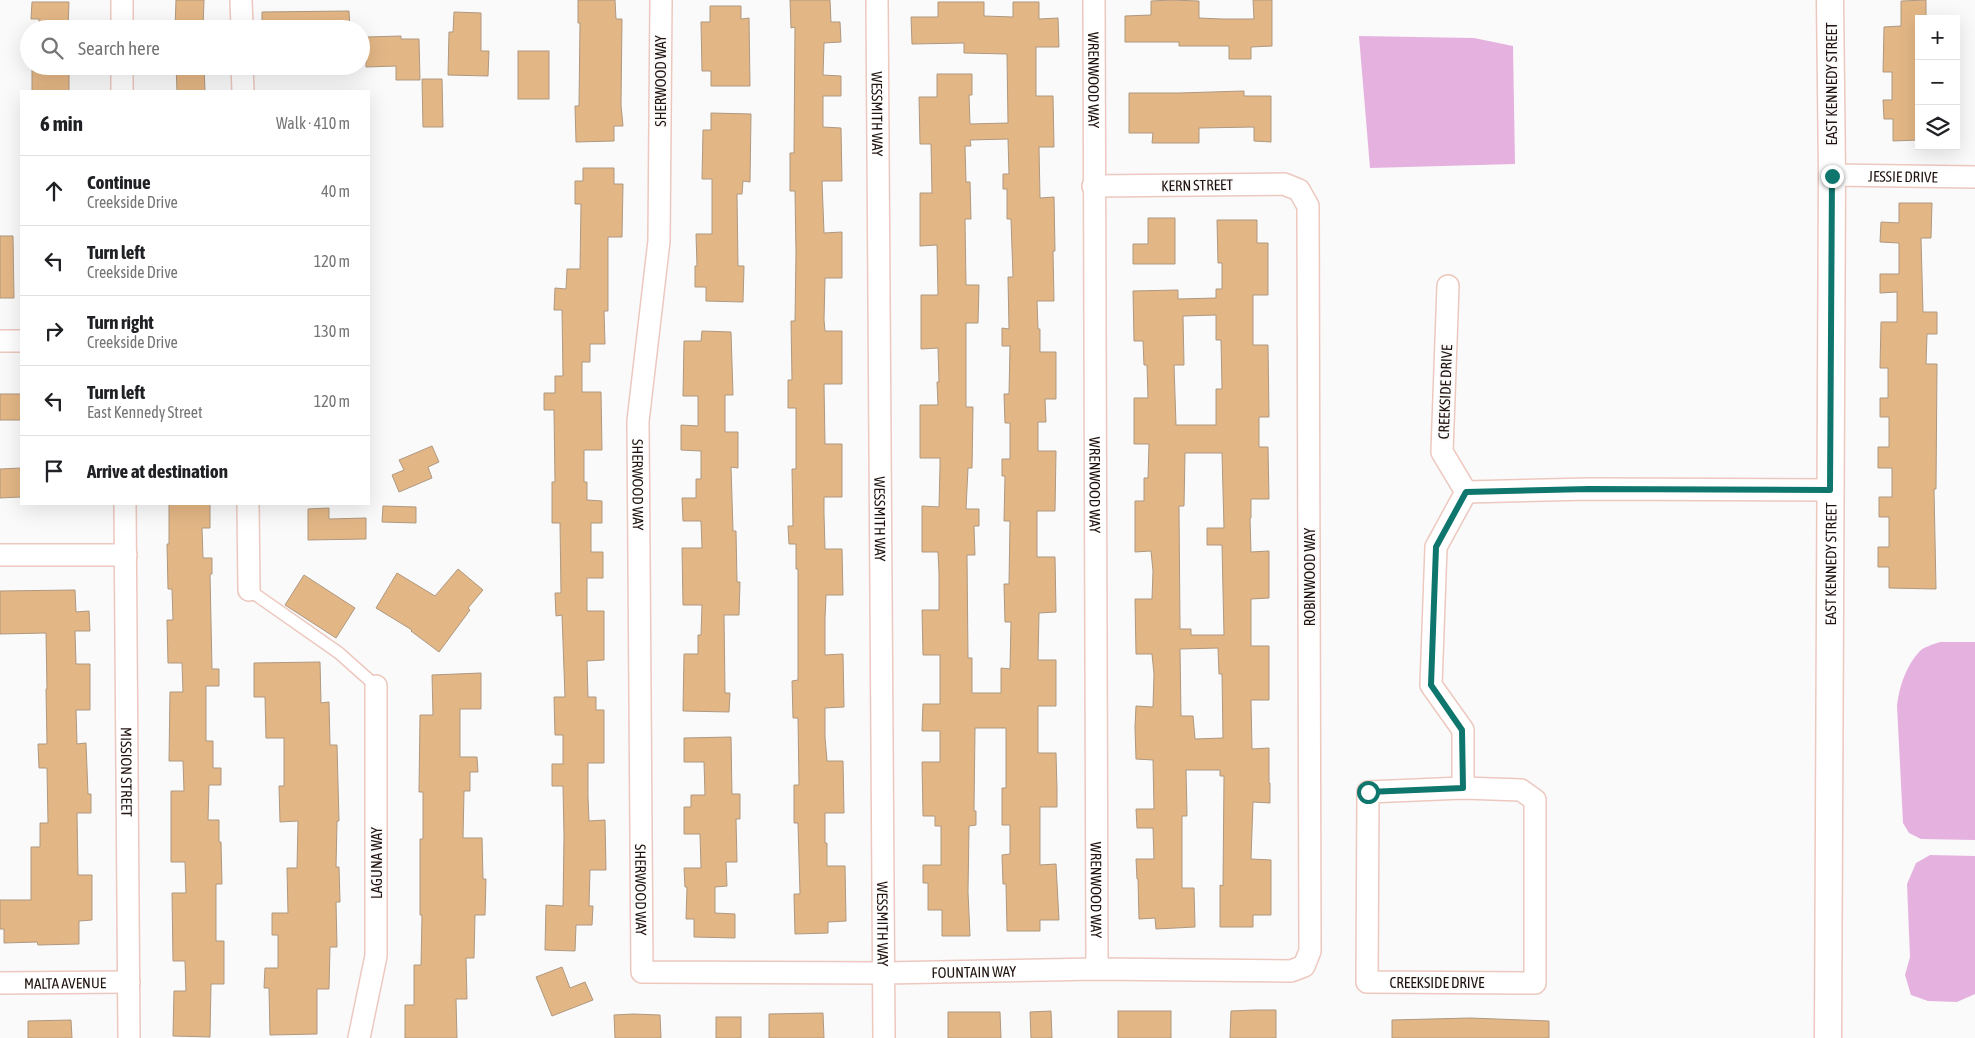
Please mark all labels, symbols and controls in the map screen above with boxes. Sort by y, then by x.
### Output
map controls [1915,15,1960,150]
button: + [1915,15,1960,60]
search box [20,20,370,75]
street label: EAST KENNEDY STREET [1823,22,1840,145]
street label: WRENWOOD WAY [1086,32,1103,128]
icon: search [38,34,66,62]
street label: SHERWOOD WAY [652,35,669,127]
text: Search here [78,37,160,59]
button: − [1915,60,1960,105]
street label: WESSMITH WAY [869,71,887,157]
button: layers [1915,105,1960,150]
text: 6 min [40,111,83,135]
text: Walk · 410 m [276,114,350,132]
route end [1821,165,1844,188]
street label: JESSIE DRIVE [1868,167,1939,185]
text: Continue [87,171,151,193]
street label: KERN STREET [1161,176,1234,194]
icon: ahead [40,177,68,205]
text: 40 m [321,182,350,200]
text: Creekside Drive [87,193,178,211]
text: Turn left [87,241,145,263]
icon: left [40,247,68,275]
text: 120 m [314,252,350,270]
text: Creekside Drive [87,263,178,281]
text: Turn right [87,311,154,333]
icon: right [40,317,68,345]
text: 130 m [314,322,350,340]
text: Creekside Drive [87,333,178,351]
street label: CREEKSIDE DRIVE [1435,344,1455,440]
text: Turn left [87,381,145,403]
icon: left [40,387,68,415]
text: 120 m [314,392,350,410]
text: East Kennedy Street [87,403,203,421]
street label: WRENWOOD WAY [1087,437,1104,533]
street label: SHERWOOD WAY [630,439,647,531]
icon: arrive [40,457,68,485]
text: Arrive at destination [87,460,228,482]
street label: WESSMITH WAY [872,476,889,562]
street label: EAST KENNEDY STREET [1821,502,1839,626]
street label: ROBINWOOD WAY [1301,527,1318,626]
street label: MISSION STREET [118,727,136,817]
route start [1357,781,1380,804]
street label: LAGUNA WAY [368,827,385,899]
street label: WRENWOOD WAY [1088,842,1105,938]
street label: SHERWOOD WAY [633,844,650,936]
street label: WESSMITH WAY [874,881,892,967]
street label: FOUNTAIN WAY [931,962,1016,981]
street label: MALTA AVENUE [24,974,107,991]
street label: CREEKSIDE DRIVE [1390,974,1485,991]

